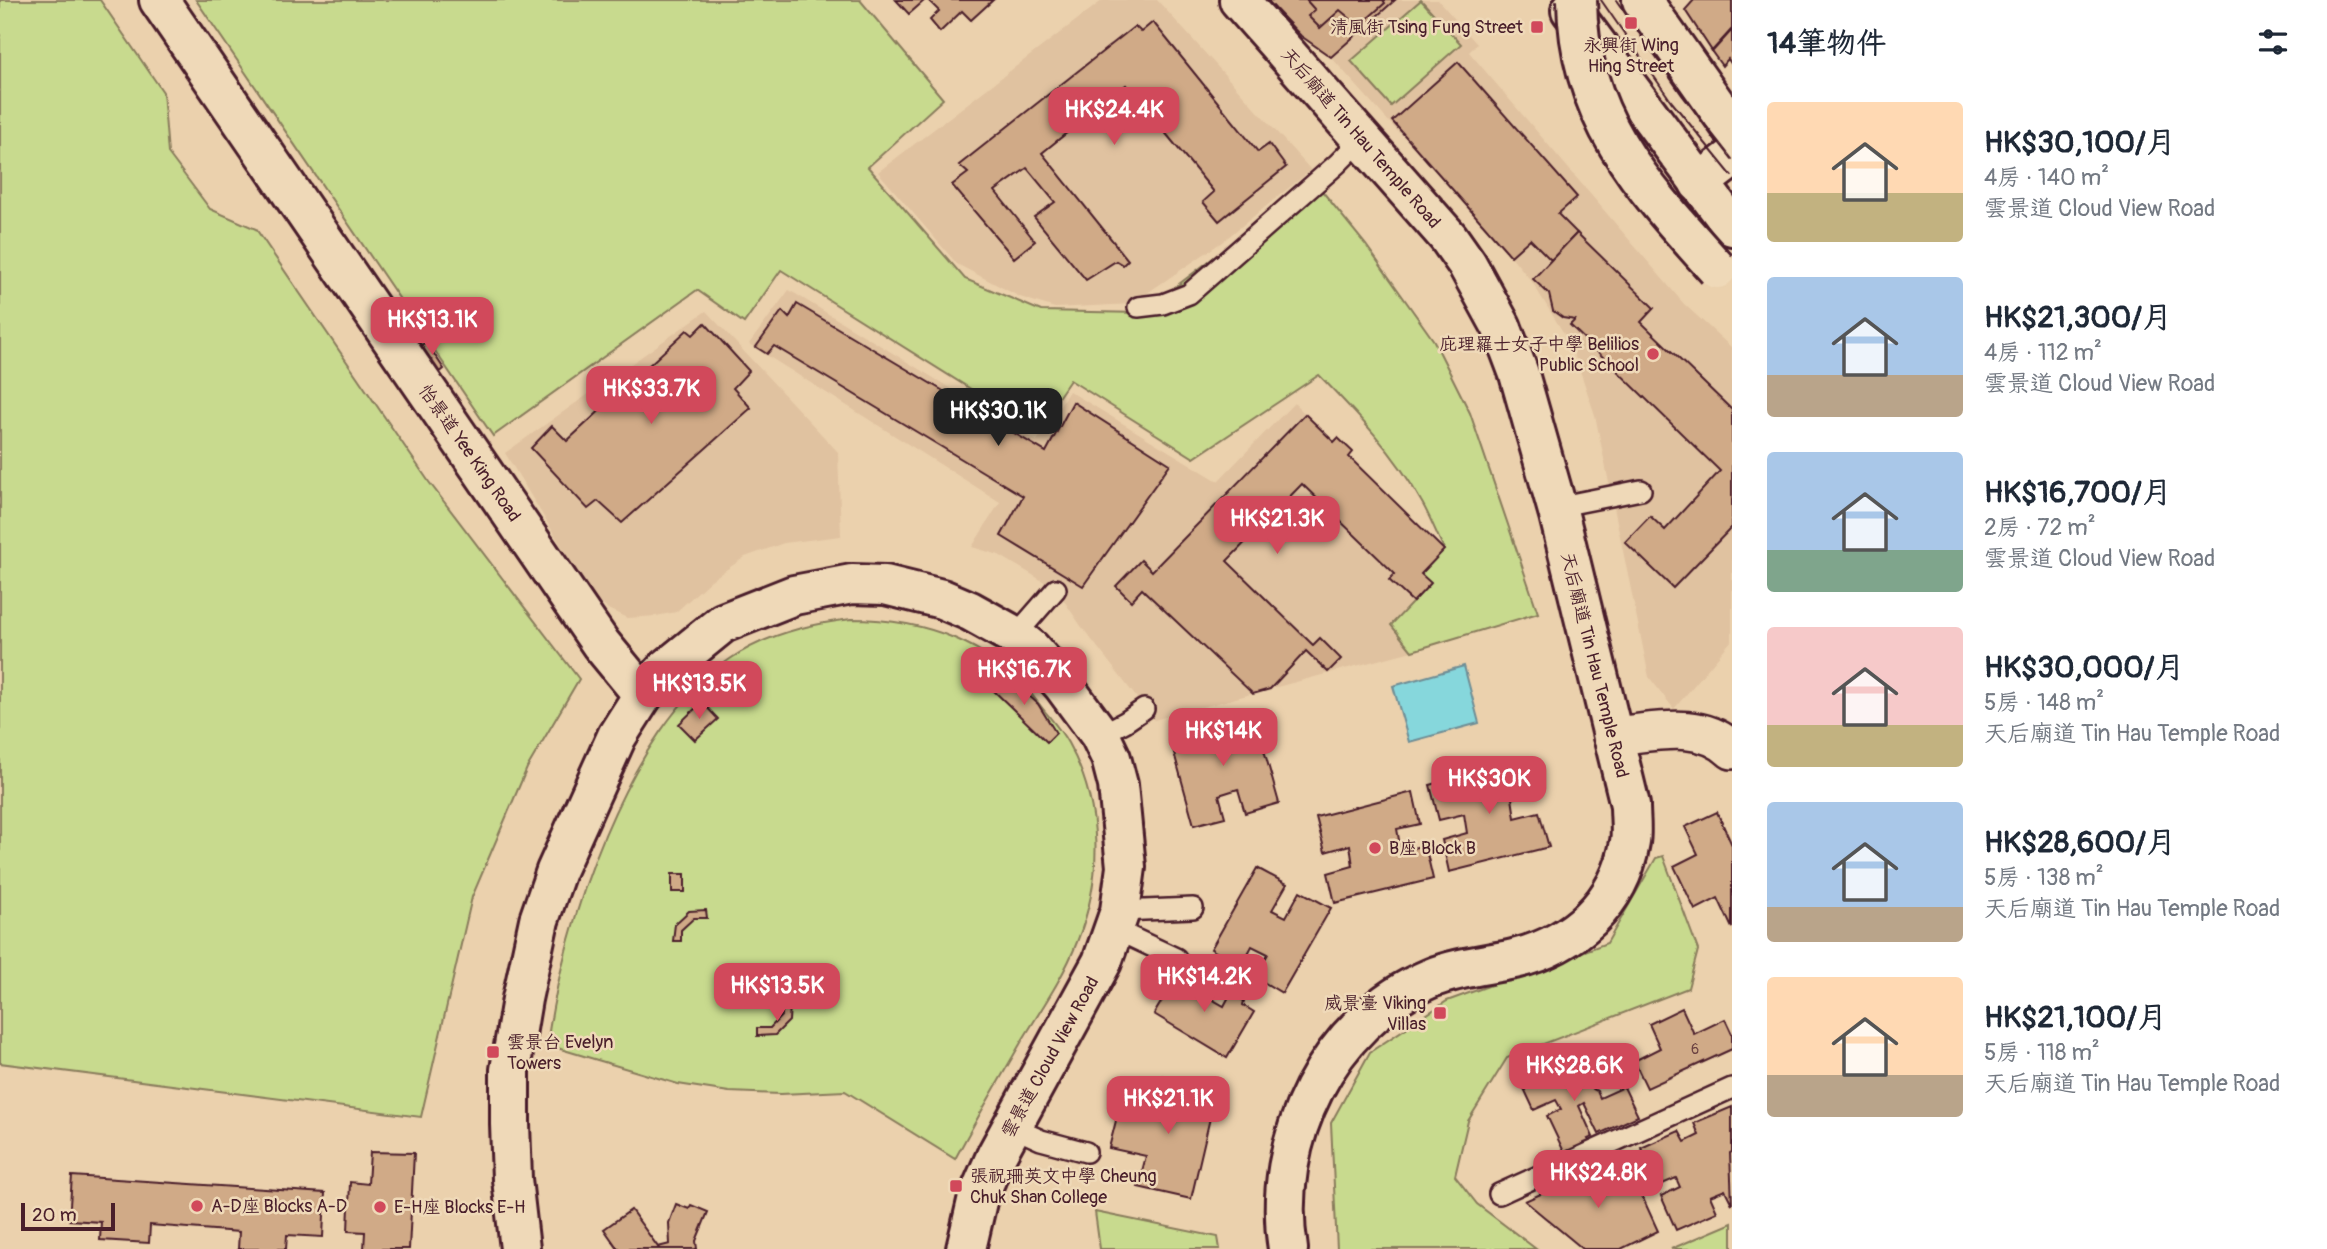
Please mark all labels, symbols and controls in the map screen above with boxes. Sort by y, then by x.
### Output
marker: 永興街 Wing Hing Street [1623,15,1639,31]
place label: 清風街 Tsing Fung Street [1330,16,1524,39]
marker: 清風街 Tsing Fung Street [1529,19,1545,35]
icon: filters [2254,23,2292,61]
text: 14筆物件 [1767,25,1886,62]
place label: 永興街 Wing Hing Street [1583,34,1679,78]
street label: 天后廟道 Tin Hau Temple Road [1276,43,1445,233]
pin: HK$24.4K [1042,88,1186,147]
text: HK$24.4K [1064,95,1164,124]
text: HK$30,100/月 [1984,124,2176,161]
icon: home [1823,130,1907,214]
text: 4房 · 140 m² [1984,163,2109,192]
text: 雲景道 Cloud View Road [1984,194,2215,223]
pin: HK$13.1K [360,298,504,357]
text: HK$21,300/月 [1984,299,2172,336]
text: HK$13.1K [387,305,477,334]
icon: home [1823,305,1907,389]
place label: 庇理羅士女子中學 Belilios Public School [1439,333,1639,377]
text: 4房 · 112 m² [1984,338,2102,367]
marker: 庇理羅士女子中學 Belilios Public School [1645,346,1661,362]
pin: HK$33.7K [579,366,723,426]
text: 雲景道 Cloud View Road [1984,369,2215,398]
text: HK$33.7K [602,374,700,403]
street label: 怡景道 Yee King Road [414,380,526,526]
pin: HK$30.1K [926,388,1070,448]
text: HK$30.1K [949,396,1047,425]
text: HK$16,700/月 [1984,474,2172,511]
icon: home [1823,480,1907,564]
pin: HK$21.3K [1205,496,1349,556]
text: HK$21.3K [1230,504,1324,533]
text: 2房 · 72 m² [1984,513,2096,542]
text: 雲景道 Cloud View Road [1984,544,2215,573]
street label: 天后廟道 Tin Hau Temple Road [1555,550,1634,780]
pin: HK$16.7K [952,648,1096,707]
text: HK$30,000/月 [1984,649,2184,686]
text: HK$16.7K [977,655,1071,684]
icon: home [1823,655,1907,739]
pin: HK$13.5K [627,662,771,721]
text: HK$13.5K [652,669,746,698]
text: 5房 · 148 m² [1984,688,2104,717]
pin: HK$14K [1166,708,1280,768]
text: HK$14K [1184,716,1262,745]
text: 天后廟道 Tin Hau Temple Road [1984,719,2280,748]
pin: HK$30K [1432,756,1546,816]
text: HK$30K [1447,764,1531,793]
text: HK$28,600/月 [1984,824,2176,861]
icon: home [1823,830,1907,914]
place label: B座 Block B [1389,837,1476,860]
marker: B座 Block B [1367,840,1383,856]
text: 5房 · 138 m² [1984,863,2104,892]
text: 天后廟道 Tin Hau Temple Road [1984,894,2280,923]
pin: HK$14.2K [1132,954,1276,1014]
text: HK$14.2K [1157,962,1252,991]
pin: HK$13.5K [705,964,849,1023]
text: HK$13.5K [730,971,824,1000]
street label: 雲景道 Cloud View Road [997,973,1104,1142]
place label: 威景臺 Viking Villas [1324,992,1426,1036]
text: HK$21,100/月 [1984,999,2167,1036]
marker: 威景臺 Viking Villas [1432,1005,1448,1021]
icon: home [1823,1005,1907,1089]
place label: 雲景台 Evelyn Towers [507,1031,613,1075]
text: 5房 · 118 m² [1984,1038,2100,1067]
house number: 6 [1691,1041,1699,1058]
marker: 雲景台 Evelyn Towers [485,1044,501,1060]
pin: HK$28.6K [1502,1044,1646,1103]
text: HK$28.6K [1525,1051,1623,1080]
text: 天后廟道 Tin Hau Temple Road [1984,1069,2280,1098]
pin: HK$21.1K [1096,1076,1240,1136]
text: HK$21.1K [1123,1084,1213,1113]
pin: HK$24.8K [1526,1150,1670,1210]
text: HK$24.8K [1549,1158,1647,1187]
place label: 張祝珊英文中學 Cheung Chuk Shan College [970,1165,1157,1209]
marker: 張祝珊英文中學 Cheung Chuk Shan College [948,1178,964,1194]
place label: A-D座 Blocks A-D [211,1195,347,1218]
place label: E-H座 Blocks E-H [394,1196,526,1219]
marker: A-D座 Blocks A-D [189,1198,205,1214]
marker: E-H座 Blocks E-H [372,1199,388,1215]
scale bar [21,1200,116,1232]
text: 20 m [32,1203,77,1227]

